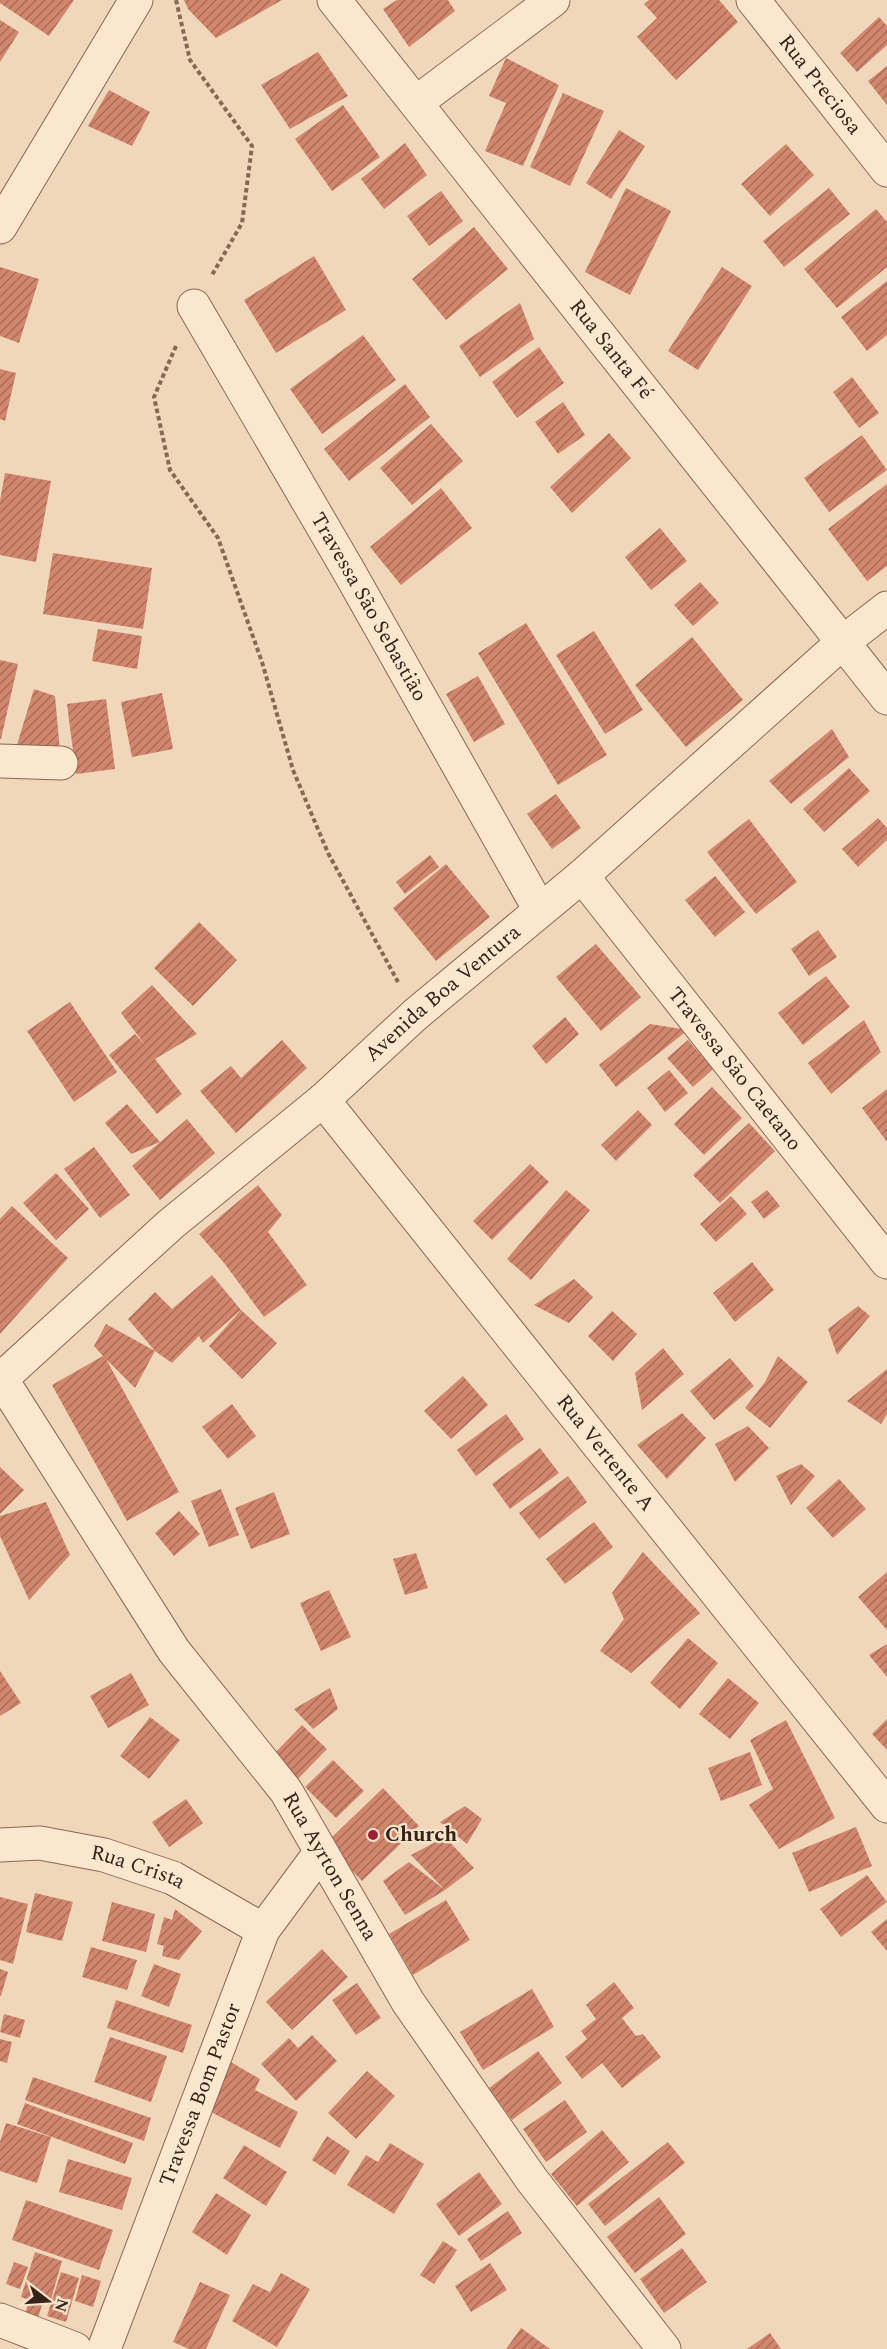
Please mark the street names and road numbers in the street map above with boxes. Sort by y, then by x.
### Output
street label: Rua Preciosa [770,28,870,143]
street label: Rua Santa Fé [561,292,661,407]
street label: Travessa São Sebastião [302,506,435,707]
street label: Avenida Boa Ventura [358,917,529,1070]
street label: Travessa São Caetano [659,980,810,1158]
street label: Rua Vertente A [548,1387,662,1519]
street label: Rua Ayrton Senna [274,1786,386,1947]
street label: Rua Crista [88,1837,192,1898]
street label: Travessa Bom Pastor [151,1998,250,2191]

